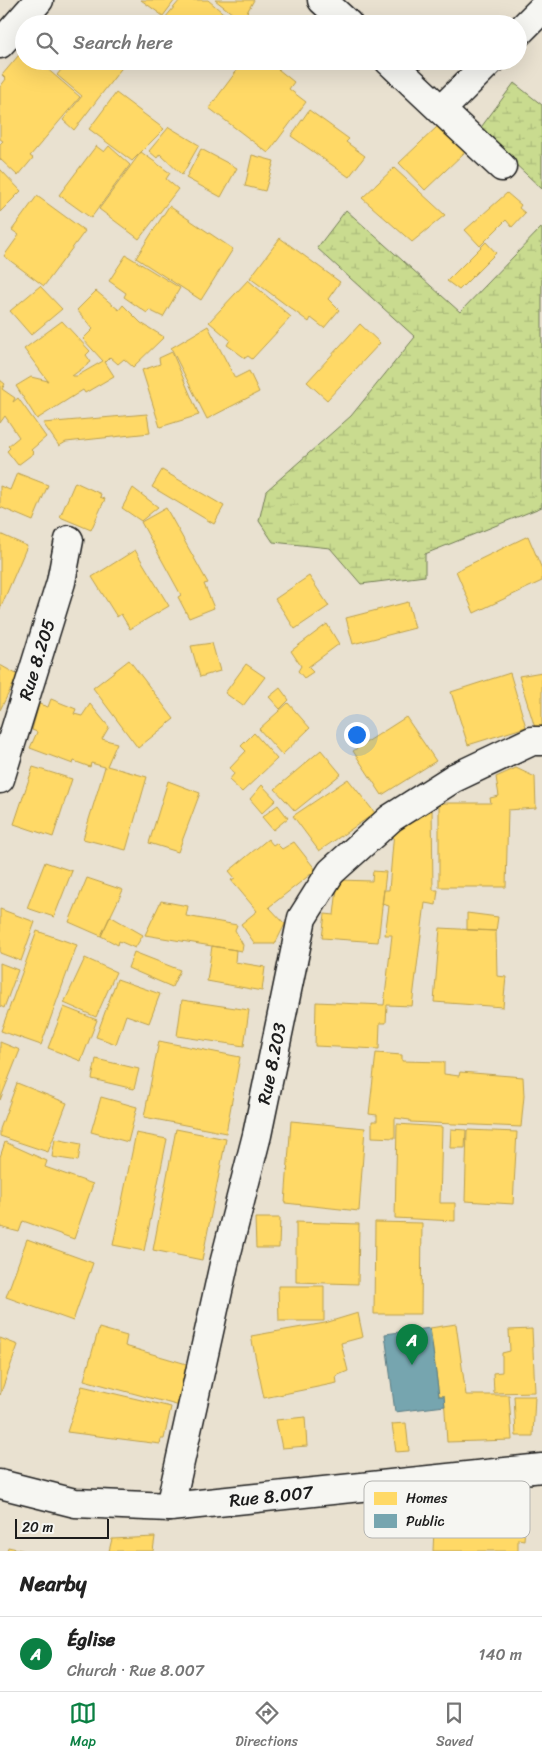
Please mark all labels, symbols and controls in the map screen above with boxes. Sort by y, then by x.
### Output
search box [15,15,527,70]
text: Search here [73,26,173,59]
icon: search [33,29,61,57]
street label: Rue 8.205 [9,615,65,704]
your location [344,722,370,748]
street label: Rue 8.203 [248,1020,296,1107]
pin: A [396,1324,428,1365]
street label: Rue 8.007 [228,1476,316,1517]
legend [364,1481,530,1538]
text: Homes [406,1486,448,1511]
text: Public [406,1509,445,1534]
text: 20 m [22,1515,53,1540]
scale bar [15,1516,109,1539]
text: Nearby [20,1565,86,1603]
text: Église [67,1623,115,1656]
text: A [31,1640,41,1669]
text: 140 m [479,1640,522,1669]
text: Church · Rue 8.007 [67,1656,204,1685]
tab: Map [69,1699,97,1754]
tab: Directions [235,1699,298,1754]
tab: Saved [436,1699,473,1754]

